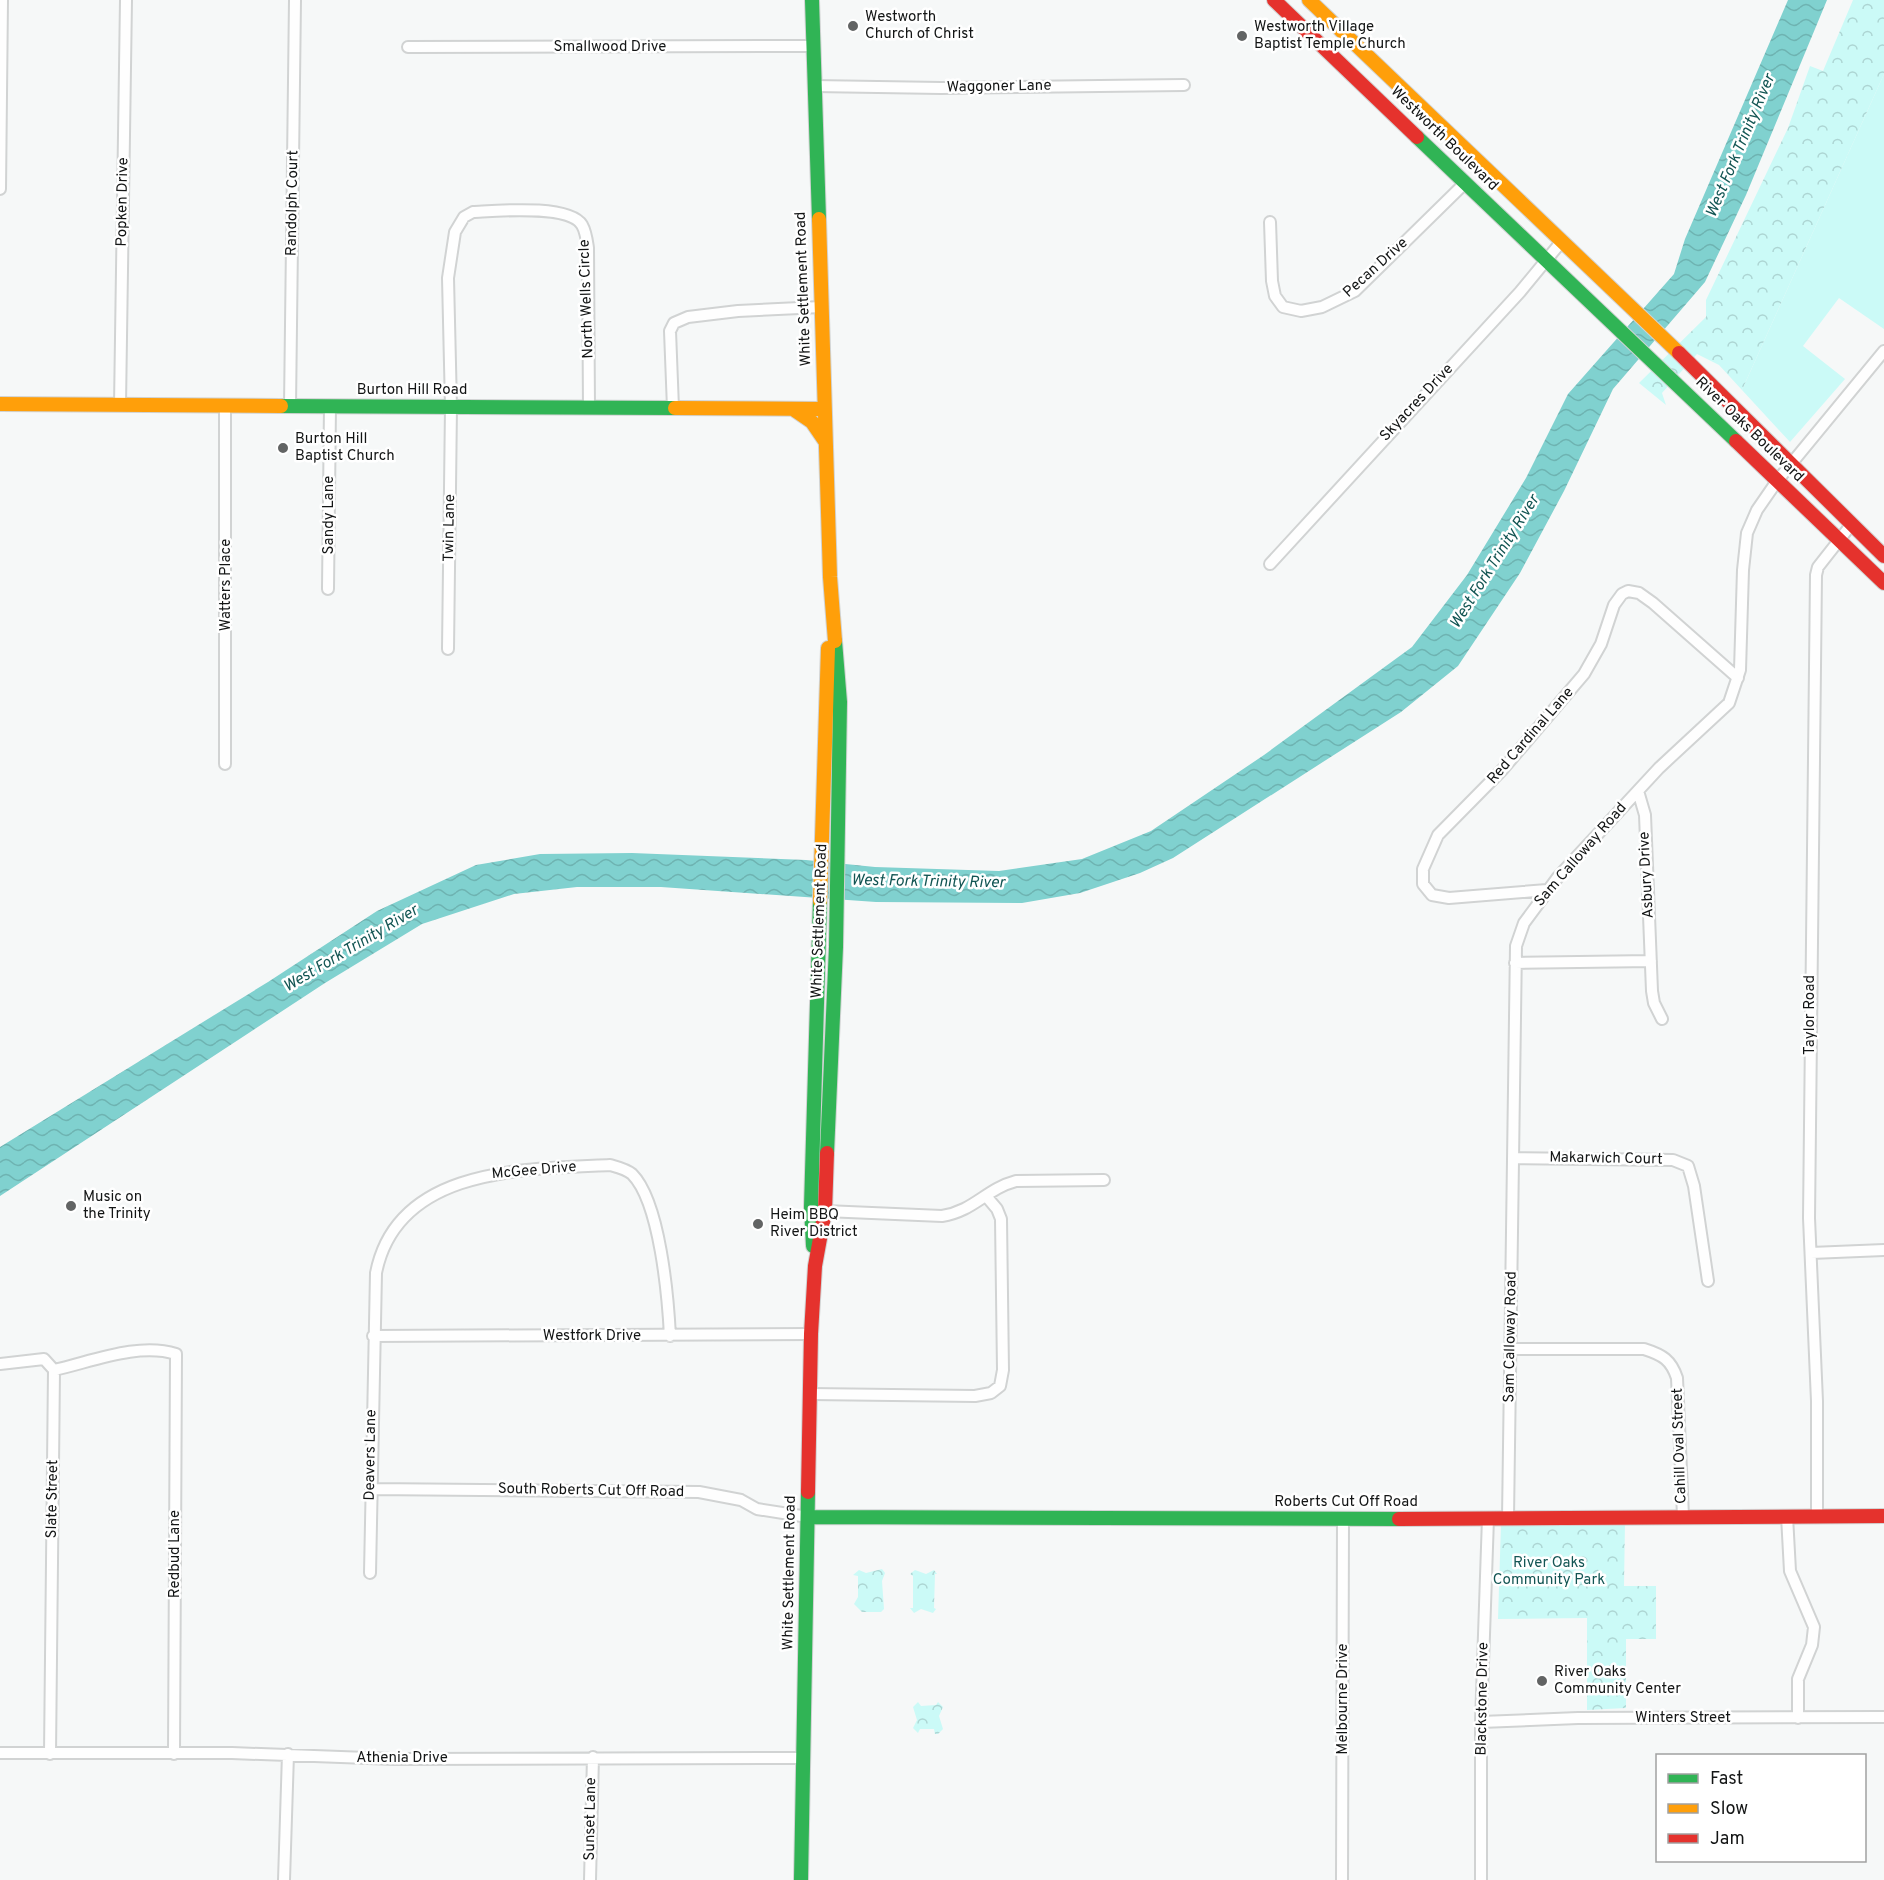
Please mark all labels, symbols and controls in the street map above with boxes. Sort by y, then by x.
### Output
place label: Westworth Church of Christ [865,8,974,44]
place label: Westworth Village Baptist Temple Church [1254,18,1406,54]
marker: Westworth Church of Christ [846,19,860,33]
marker: Westworth Village Baptist Temple Church [1235,29,1249,43]
street label: Smallwood Drive [554,38,666,57]
water label: West Fork Trinity River [1702,70,1781,221]
street label: Waggoner Lane [946,77,1052,97]
street label: Westworth Boulevard [1386,83,1502,195]
street label: Randolph Court [283,150,303,256]
street label: Popken Drive [113,157,133,247]
street label: White Settlement Road [792,211,816,367]
street label: Pecan Drive [1340,234,1412,302]
street label: North Wells Circle [575,239,599,359]
street label: Skyacres Drive [1376,360,1458,446]
street label: River Oaks Boulevard [1691,373,1807,487]
street label: Burton Hill Road [357,381,467,400]
place label: Burton Hill Baptist Church [295,430,395,466]
marker: Burton Hill Baptist Church [276,441,290,455]
street label: Sandy Lane [320,476,339,554]
water label: West Fork Trinity River [1446,490,1545,633]
street label: Twin Lane [440,494,460,562]
street label: Watters Place [217,539,236,631]
street label: Red Cardinal Lane [1484,684,1578,788]
street label: Sam Calloway Road [1531,799,1631,911]
street label: Asbury Drive [1635,831,1659,919]
street label: White Settlement Road [808,843,832,999]
water label: West Fork Trinity River [851,871,1007,893]
water label: West Fork Trinity River [280,900,424,997]
street label: Taylor Road [1801,975,1820,1055]
street label: Makarwich Court [1549,1149,1663,1169]
street label: McGee Drive [491,1158,577,1184]
place label: Music on the Trinity [83,1188,151,1224]
marker: Music on the Trinity [64,1199,78,1213]
place label: Heim BBQ River District [770,1206,858,1242]
marker: Heim BBQ River District [751,1217,765,1231]
street label: Sam Calloway Road [1500,1271,1522,1403]
street label: Westfork Drive [543,1327,641,1346]
street label: Cahill Oval Street [1668,1388,1692,1504]
street label: Deavers Lane [361,1409,381,1501]
street label: Slate Street [43,1459,63,1539]
street label: South Roberts Cut Off Road [498,1480,684,1502]
street label: Roberts Cut Off Road [1274,1493,1418,1512]
street label: White Settlement Road [779,1495,801,1651]
street label: Redbud Lane [166,1510,185,1598]
park label: River Oaks Community Park [1493,1554,1605,1590]
street label: Blackstone Drive [1473,1642,1493,1756]
street label: Melbourne Drive [1334,1643,1353,1755]
place label: River Oaks Community Center [1554,1663,1681,1699]
marker: River Oaks Community Center [1535,1674,1549,1688]
street label: Winters Street [1635,1709,1731,1728]
street label: Athenia Drive [356,1749,448,1768]
legend [1656,1754,1866,1862]
text: Fast [1710,1768,1743,1791]
street label: Sunset Lane [581,1777,601,1861]
text: Slow [1710,1798,1748,1821]
text: Jam [1710,1828,1745,1851]

